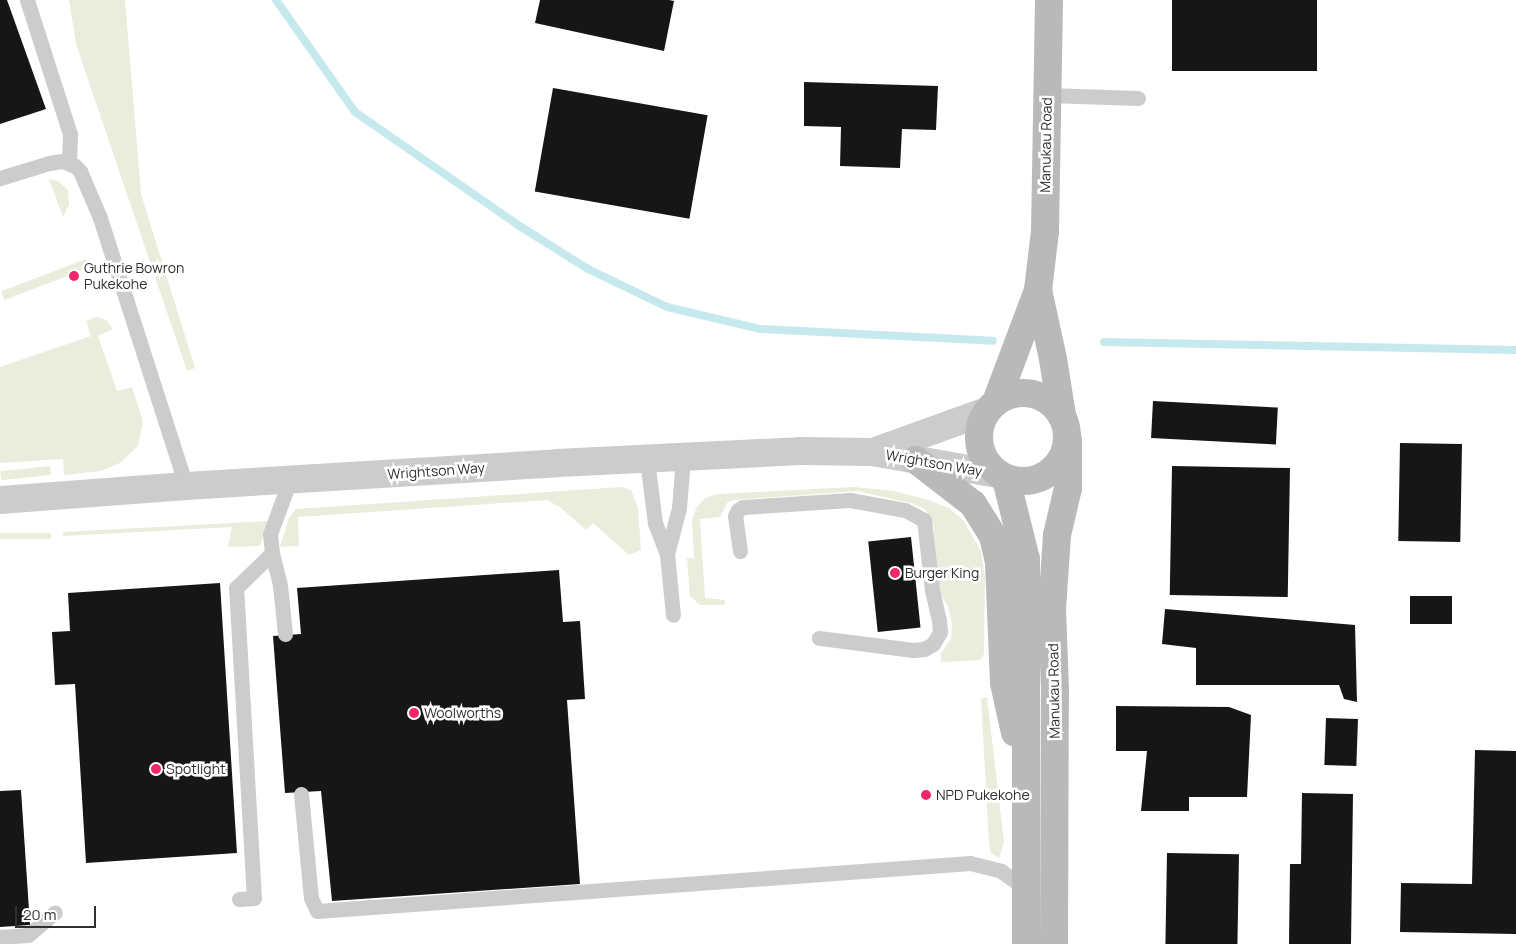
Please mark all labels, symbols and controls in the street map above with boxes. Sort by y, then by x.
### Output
street label: Manukau Road [1037,97,1055,193]
place label: Guthrie Bowron Pukekohe [84,260,184,292]
marker: Guthrie Bowron Pukekohe [68,270,80,282]
street label: Wrightson Way [884,446,984,480]
street label: Wrightson Way [387,459,485,483]
place label: Burger King [905,565,979,581]
marker: Burger King [889,567,901,579]
street label: Manukau Road [1045,643,1063,739]
place label: Woolworths [424,705,501,721]
marker: Woolworths [408,707,420,719]
place label: Spotlight [166,761,226,777]
marker: Spotlight [150,763,162,775]
place label: NPD Pukekohe [936,787,1030,803]
marker: NPD Pukekohe [920,789,932,801]
scale bar [18,896,99,928]
text: 20 m [23,904,56,925]

